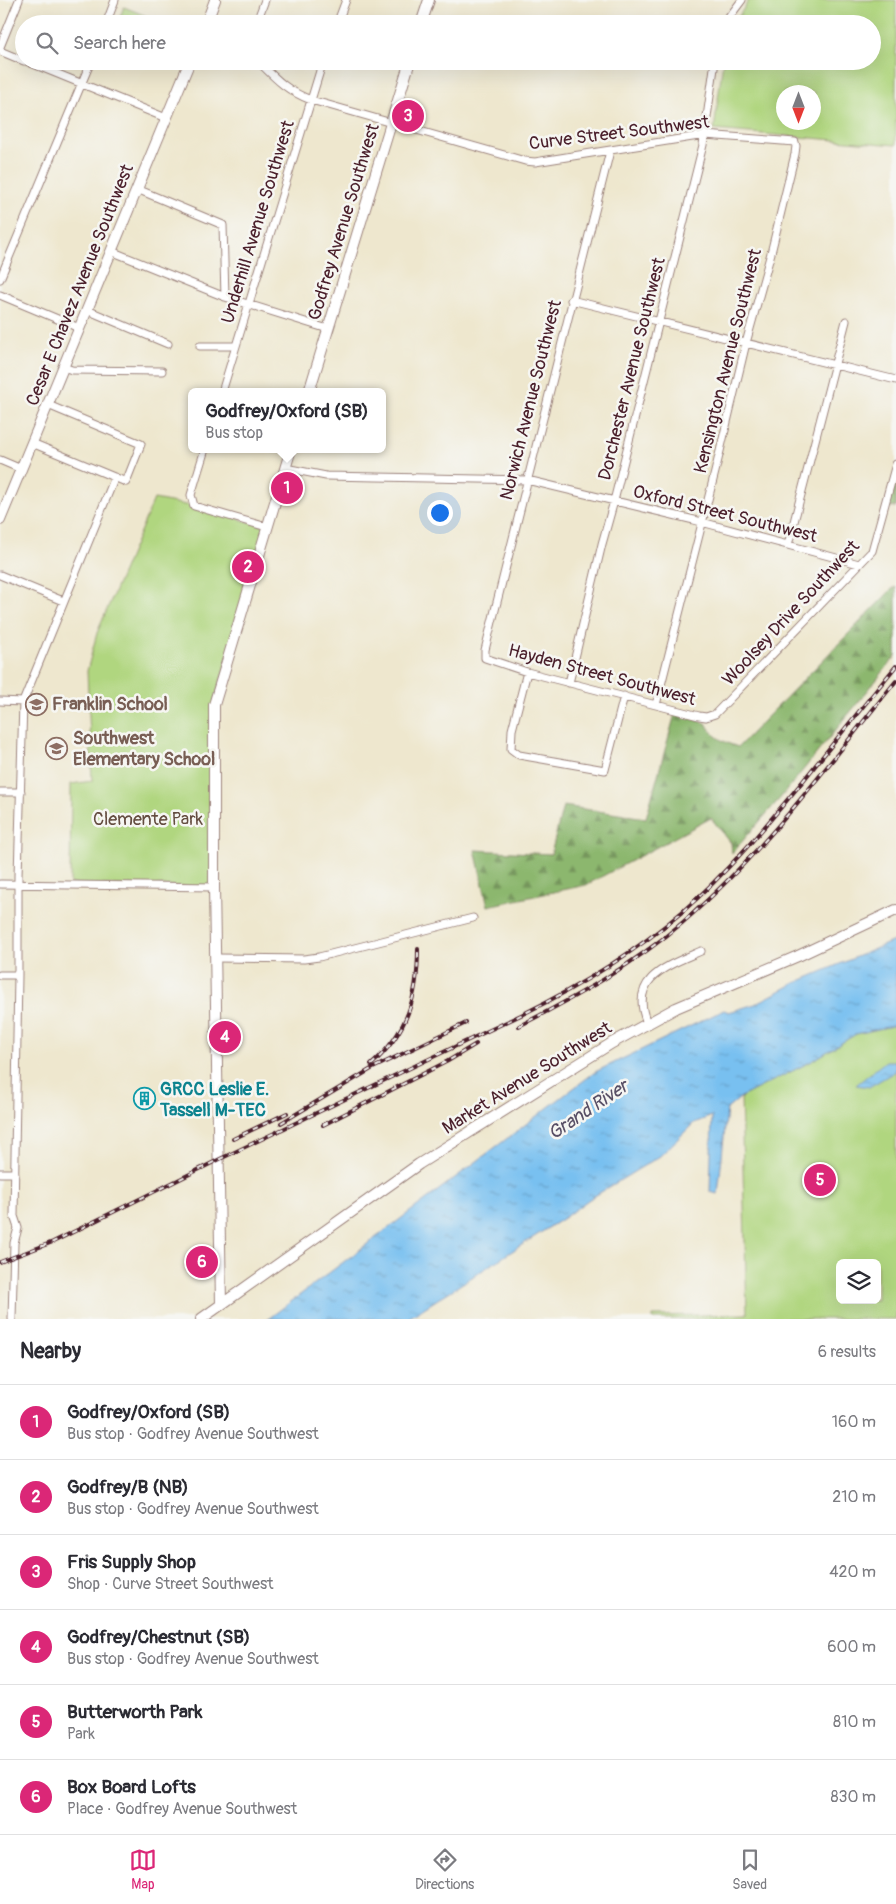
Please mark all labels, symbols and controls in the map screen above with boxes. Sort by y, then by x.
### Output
search box [15,15,881,70]
icon: search [33,29,61,57]
text: Search here [73,31,166,55]
north arrow [776,85,821,130]
pin: 3 [392,97,424,135]
street label: Curve Street Southwest [528,110,711,155]
street label: Underhill Avenue Southwest [216,117,300,326]
street label: Godfrey Avenue Southwest [303,120,385,323]
street label: Cesar E Chavez Avenue Southwest [21,160,139,409]
street label: Kensington Avenue Southwest [689,246,767,476]
street label: Dorchester Avenue Southwest [593,254,671,483]
street label: Norwich Avenue Southwest [495,297,567,503]
popup [188,388,386,453]
text: Godfrey/Oxford (SB) [205,399,369,423]
text: Bus stop [205,423,263,443]
pin: 1 [271,469,303,507]
street label: Oxford Street Southwest [630,480,820,548]
your location [427,500,453,526]
street label: Woolsey Drive Southwest [717,535,865,691]
pin: 2 [232,548,264,586]
street label: Hayden Street Southwest [506,639,699,711]
school or university icon: Franklin School [24,692,48,716]
place label: Franklin School [52,693,168,716]
place label: Southwest Elementary School [73,727,215,771]
school or university icon: Southwest Elementary School [45,736,69,760]
park label: Clemente Park [93,808,204,831]
street label: Market Avenue Southwest [438,1016,617,1140]
pin: 4 [209,1018,241,1056]
water label: Grand River [543,1073,634,1146]
place label: GRCC Leslie E. Tassell M-TEC [159,1078,269,1122]
building icon: GRCC Leslie E. Tassell M-TEC [132,1087,156,1111]
pin: 5 [804,1161,836,1199]
pin: 6 [186,1243,218,1281]
map controls [836,1259,881,1304]
button: layers [836,1259,881,1304]
text: Nearby [20,1338,81,1365]
text: 6 results [818,1342,876,1362]
text: Godfrey/Oxford (SB) [67,1400,230,1424]
text: 1 [33,1412,39,1432]
text: 160 m [832,1412,876,1432]
text: Bus stop · Godfrey Avenue Southwest [67,1424,319,1444]
text: Godfrey/B (NB) [67,1475,189,1499]
text: 2 [32,1487,40,1507]
text: 210 m [832,1487,876,1507]
text: Bus stop · Godfrey Avenue Southwest [67,1499,319,1519]
text: Fris Supply Shop [67,1550,196,1574]
text: 3 [32,1562,40,1582]
text: 420 m [829,1562,876,1582]
text: Shop · Curve Street Southwest [67,1574,274,1594]
text: Godfrey/Chestnut (SB) [67,1625,250,1649]
text: 4 [31,1637,41,1657]
text: 600 m [827,1637,876,1657]
text: Bus stop · Godfrey Avenue Southwest [67,1649,319,1669]
text: Butterworth Park [67,1700,203,1724]
text: 5 [32,1712,40,1732]
text: 810 m [833,1712,876,1732]
text: Park [67,1724,95,1744]
text: Box Board Lofts [67,1775,196,1799]
text: 6 [31,1787,41,1807]
text: 830 m [830,1787,876,1807]
text: Place · Godfrey Avenue Southwest [67,1799,297,1819]
tab: Map [129,1846,157,1893]
tab: Directions [415,1846,474,1893]
tab: Saved [732,1846,767,1893]

